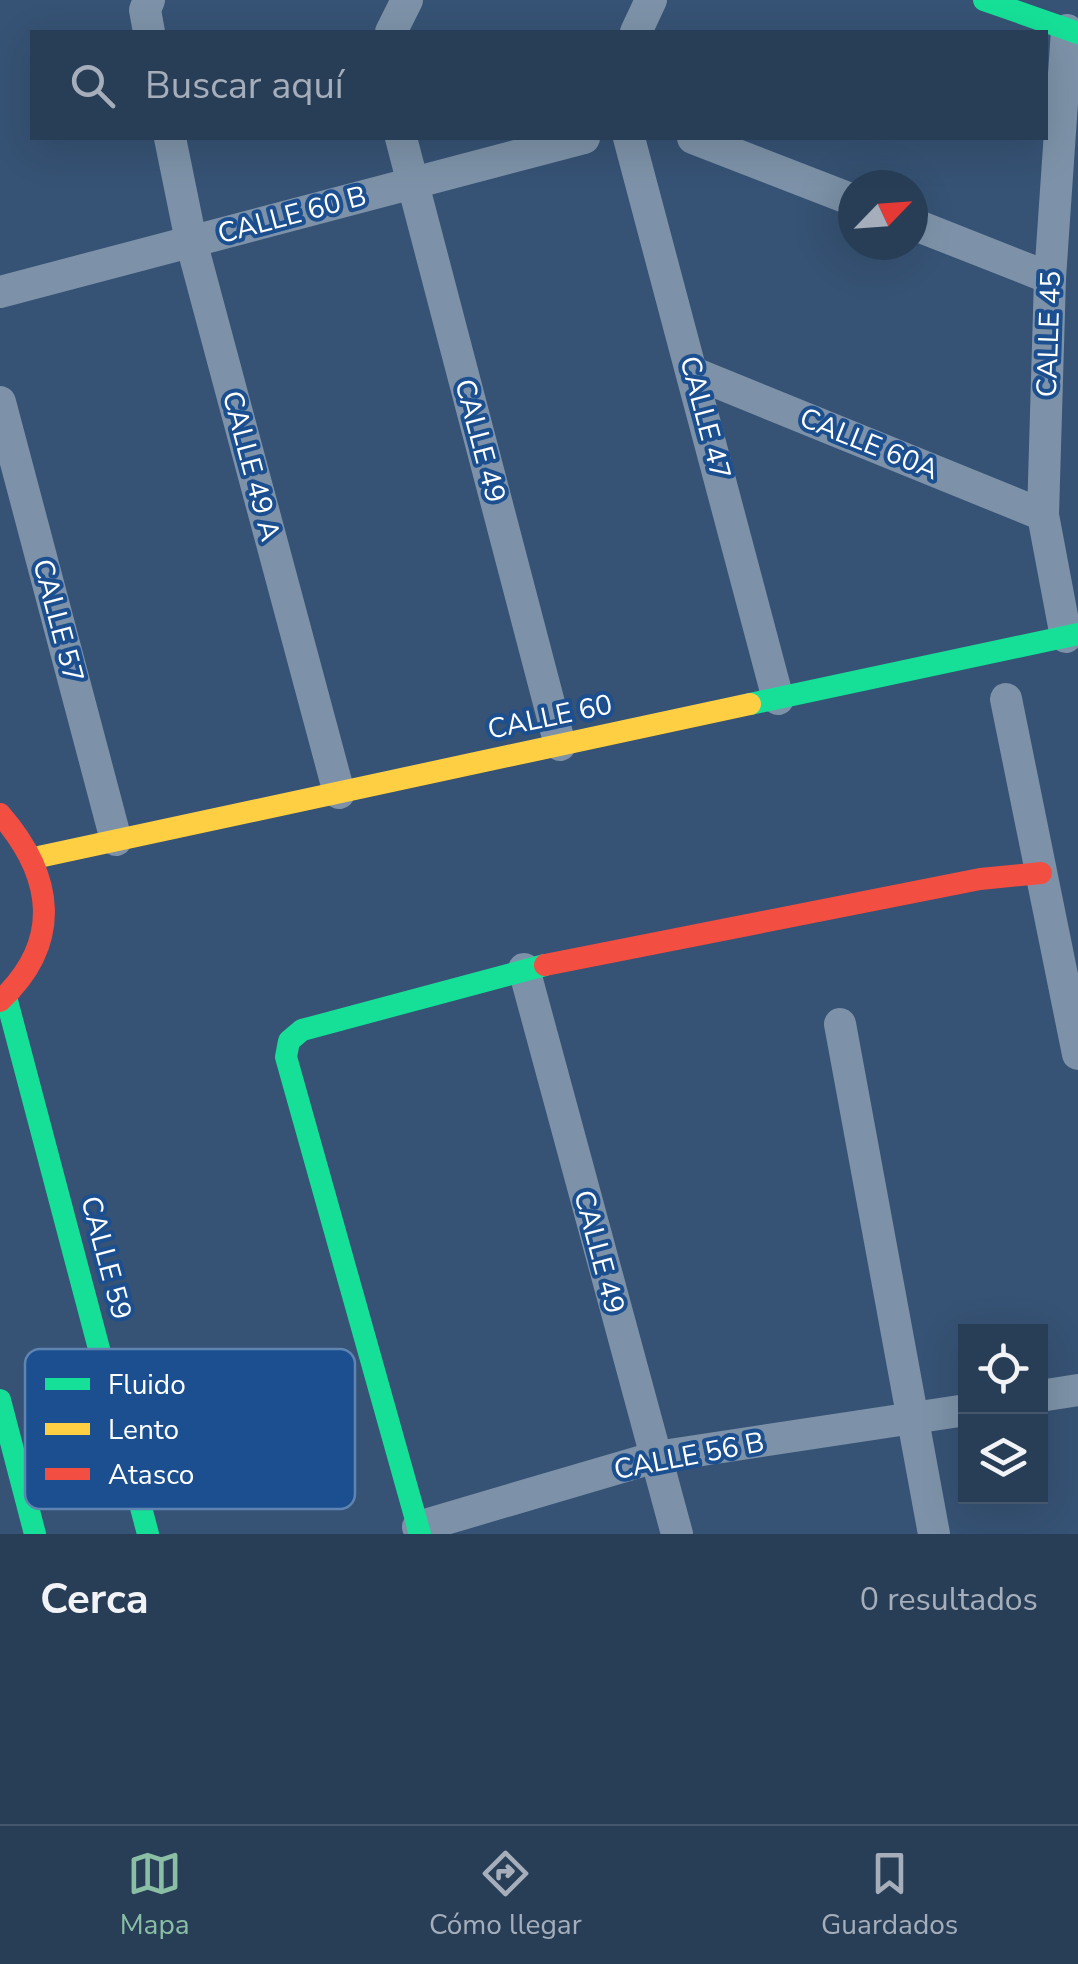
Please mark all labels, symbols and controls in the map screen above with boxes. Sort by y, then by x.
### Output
search box [30,30,1048,140]
icon: search [65,58,120,113]
text: Buscar aquí [145,60,344,111]
north arrow [838,170,928,260]
street label: CALLE 60 B [213,177,371,253]
street label: CALLE 45 [1028,270,1070,398]
street label: CALLE 47 [670,352,740,484]
street label: CALLE 49 [445,375,515,507]
street label: CALLE 49 A [213,387,289,545]
street label: CALLE 60A [794,399,944,489]
street label: CALLE 57 [23,555,93,687]
street label: CALLE 60 [484,685,616,749]
street label: CALLE 49 [564,1186,634,1318]
street label: CALLE 59 [71,1192,141,1324]
map controls [958,1324,1048,1504]
button: locate [958,1324,1048,1414]
legend [25,1349,355,1509]
text: Fluido [108,1366,186,1404]
text: Lento [108,1411,179,1449]
button: layers [958,1414,1048,1504]
street label: CALLE 56 B [611,1423,767,1489]
text: Atasco [108,1456,194,1494]
text: Cerca [40,1571,149,1628]
text: 0 resultados [860,1578,1038,1621]
tab: Mapa [120,1846,190,1944]
tab: Cómo llegar [429,1846,582,1944]
tab: Guardados [821,1846,958,1944]

